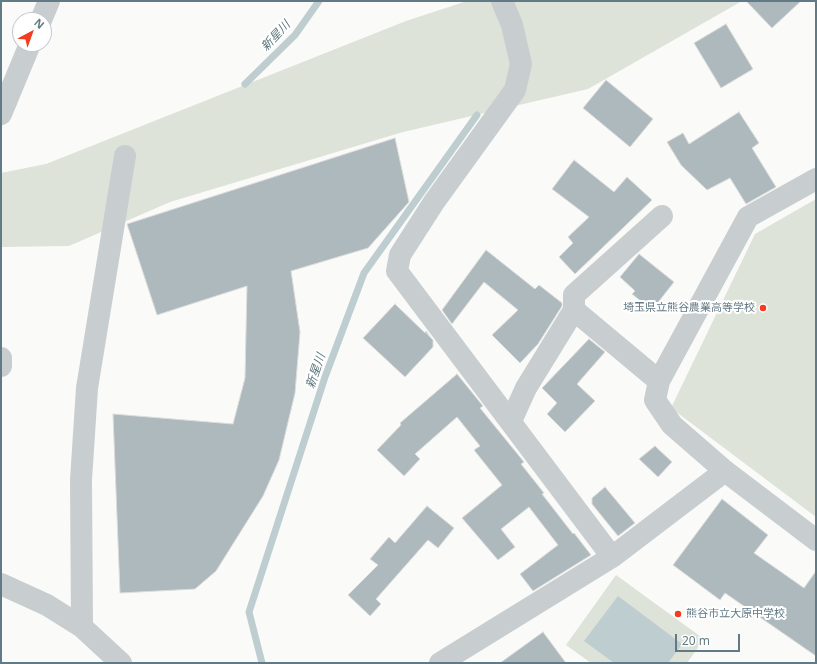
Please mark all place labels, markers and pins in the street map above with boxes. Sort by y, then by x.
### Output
place label: 埼玉県立熊谷農業高等学校 [623,301,755,315]
marker: 埼玉県立熊谷農業高等学校 [758,303,768,313]
place label: 熊谷市立大原中学校 [686,607,785,621]
marker: 熊谷市立大原中学校 [673,609,683,619]

